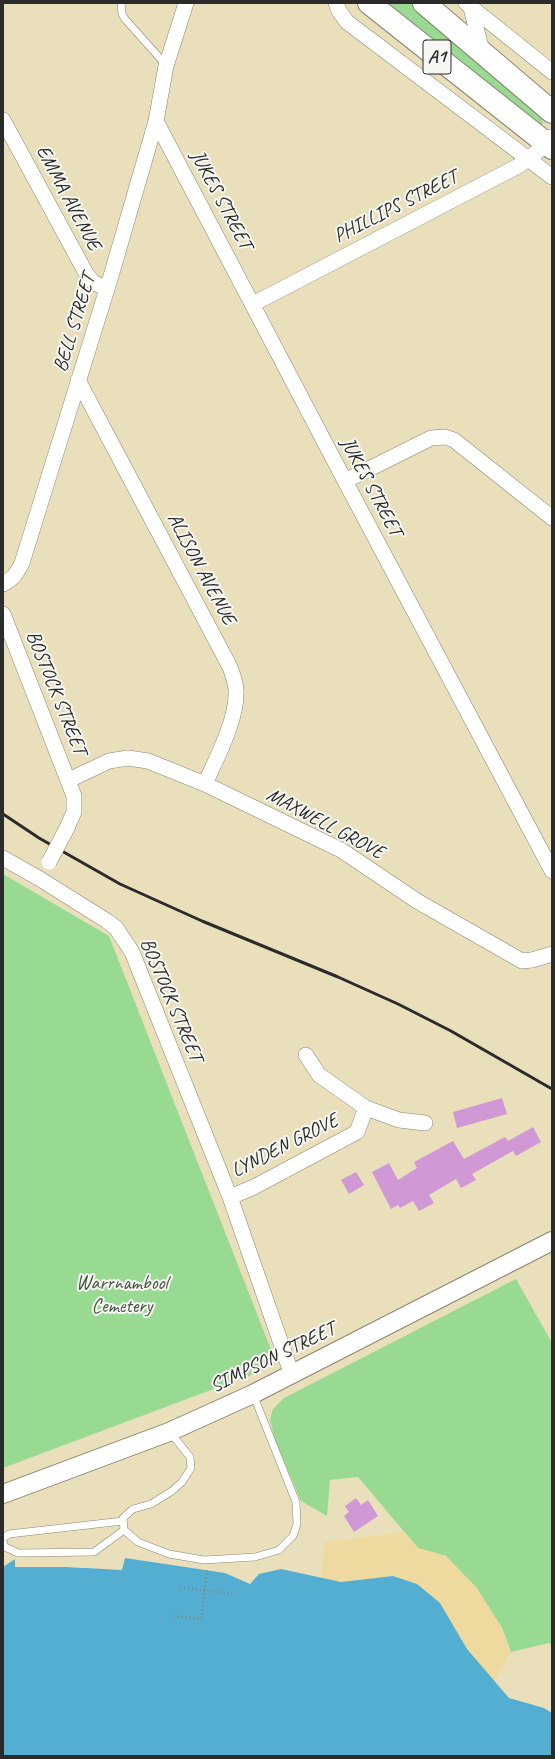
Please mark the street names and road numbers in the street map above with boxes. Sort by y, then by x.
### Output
road number: A1 [423,40,451,74]
street label: EMMA AVENUE [30,142,106,254]
street label: JUKES STREET [185,146,257,254]
street label: PHILLIPS STREET [330,165,462,249]
street label: BELL STREET [49,271,101,375]
street label: JUKES STREET [335,433,407,541]
street label: ALISON AVENUE [162,509,240,629]
street label: BOSTOCK STREET [20,627,92,759]
street label: MAXWELL GROVE [262,783,388,865]
street label: BOSTOCK STREET [134,935,208,1065]
street label: LYNDEN GROVE [228,1109,342,1183]
street label: SIMPSON STREET [206,1317,340,1399]

